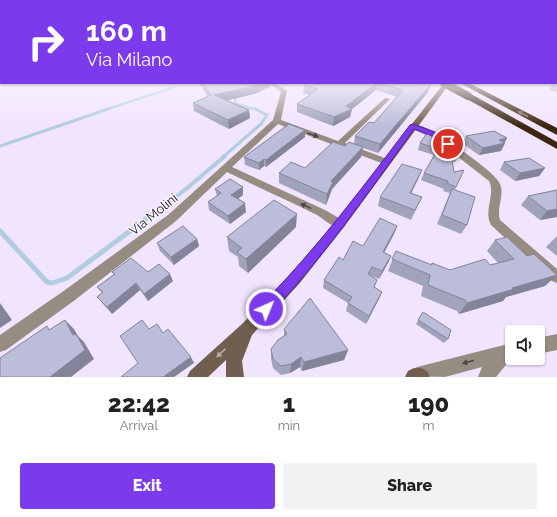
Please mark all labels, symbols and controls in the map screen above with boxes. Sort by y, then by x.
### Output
text: 160 m [86,15,167,48]
icon: right [20,16,72,68]
text: Via Milano [86,49,172,70]
one-way arrow [517,111,528,117]
pin [431,127,465,161]
one-way arrow [308,132,320,138]
icon: arrive [437,133,459,155]
street label: Via Molini [126,190,181,238]
one-way arrow [300,203,311,209]
position arrow [245,288,287,330]
map controls [505,325,545,365]
button: sound [505,325,545,365]
one-way arrow [216,348,226,358]
one-way arrow [462,359,474,365]
text: 22:42 [108,389,170,418]
text: 1 [283,389,295,418]
text: 190 [408,389,449,418]
text: Arrival [120,418,158,433]
text: min [278,418,300,433]
text: m [423,418,435,433]
button: Exit [20,463,275,509]
button: Share [283,463,537,509]

